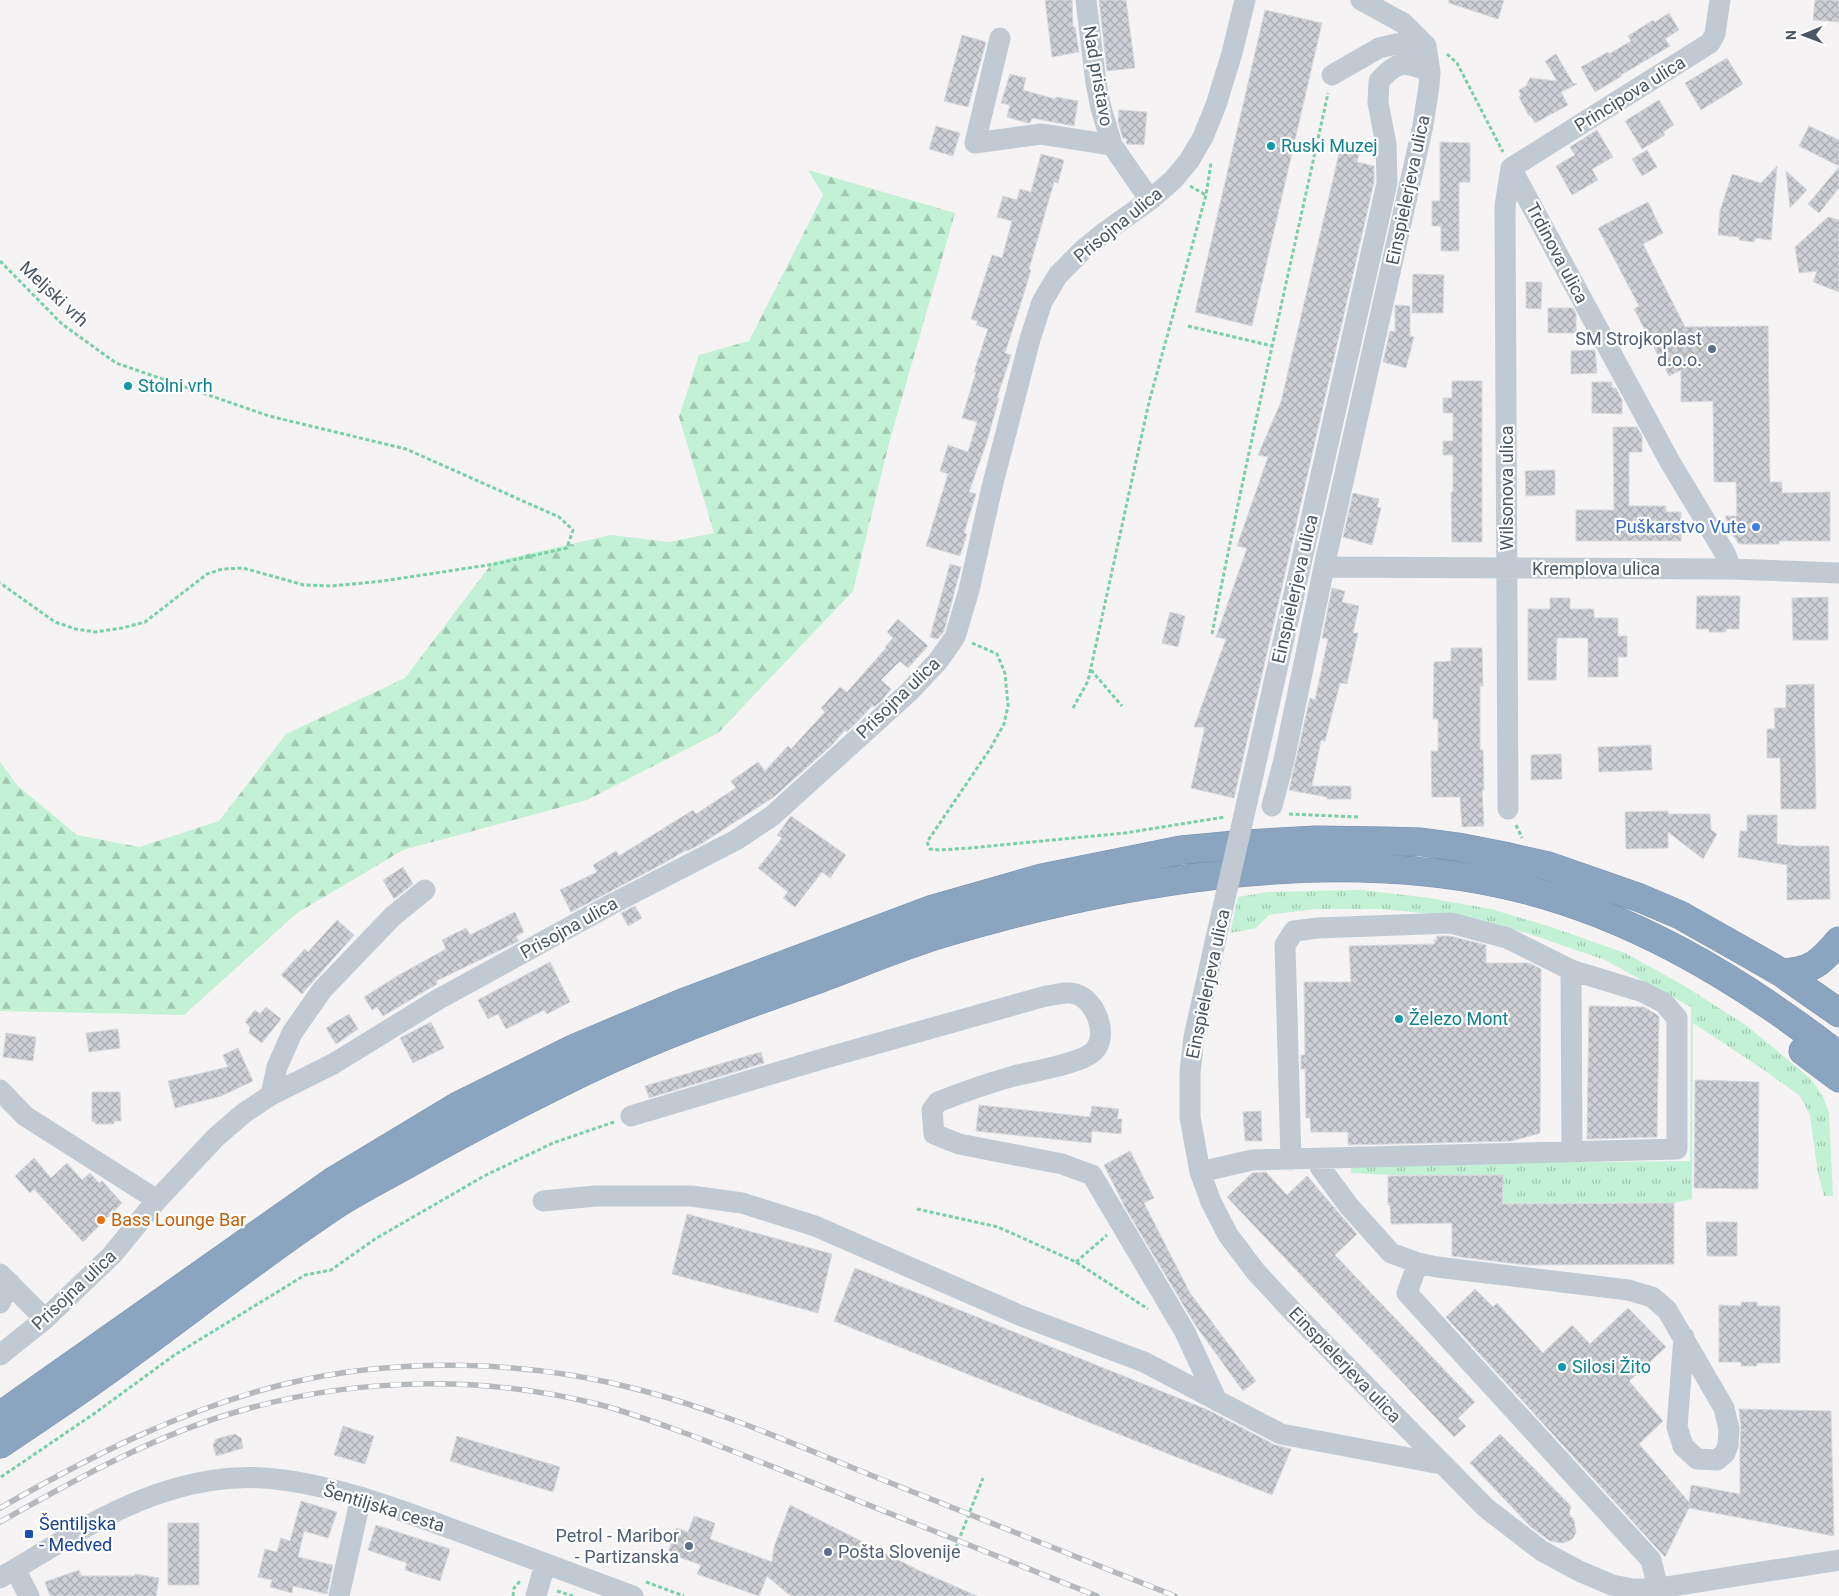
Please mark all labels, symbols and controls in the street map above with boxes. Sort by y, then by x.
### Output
north arrow [1779,10,1829,60]
street label: Nad pristavo [1079,24,1118,128]
text: N [1783,30,1799,40]
street label: Principova ulica [1571,51,1689,136]
street label: Einspielerjeva ulica [1381,113,1434,267]
place label: Ruski Muzej [1281,135,1378,156]
marker: Ruski Muzej [1265,140,1277,152]
street label: Prisojna ulica [1069,183,1166,267]
street label: Trdinova ulica [1522,199,1593,307]
street label: Meljski vrh [16,257,93,331]
place label: SM Strojkoplast d.o.o. [1575,328,1702,370]
marker: SM Strojkoplast d.o.o. [1706,343,1718,355]
place label: Stolni vrh [138,375,213,396]
marker: Stolni vrh [122,380,134,392]
street label: Wilsonova ulica [1496,425,1517,551]
street label: Einspielerjeva ulica [1267,512,1322,665]
place label: Puškarstvo Vute [1615,516,1746,537]
marker: Puškarstvo Vute [1750,521,1762,533]
street label: Kremplova ulica [1532,558,1660,579]
street label: Prisojna ulica [852,653,944,743]
street label: Prisojna ulica [517,892,621,963]
street label: Einspielerjeva ulica [1181,907,1234,1061]
place label: Železo Mont [1409,1008,1509,1029]
marker: Železo Mont [1393,1013,1405,1025]
place label: Bass Lounge Bar [111,1209,246,1230]
marker: Bass Lounge Bar [95,1214,107,1226]
street label: Prisojna ulica [27,1245,120,1334]
street label: Einspielerjeva ulica [1285,1303,1406,1427]
place label: Silosi Žito [1572,1356,1651,1377]
marker: Silosi Žito [1556,1361,1568,1373]
street label: Šentiljska cesta [321,1479,447,1536]
place label: Šentiljska - Medved [39,1513,116,1555]
place label: Petrol - Maribor - Partizanska [555,1525,679,1567]
marker: Šentiljska - Medved [23,1528,35,1540]
marker: Petrol - Maribor - Partizanska [683,1540,695,1552]
place label: Pošta Slovenije [838,1541,960,1562]
marker: Pošta Slovenije [822,1546,834,1558]

